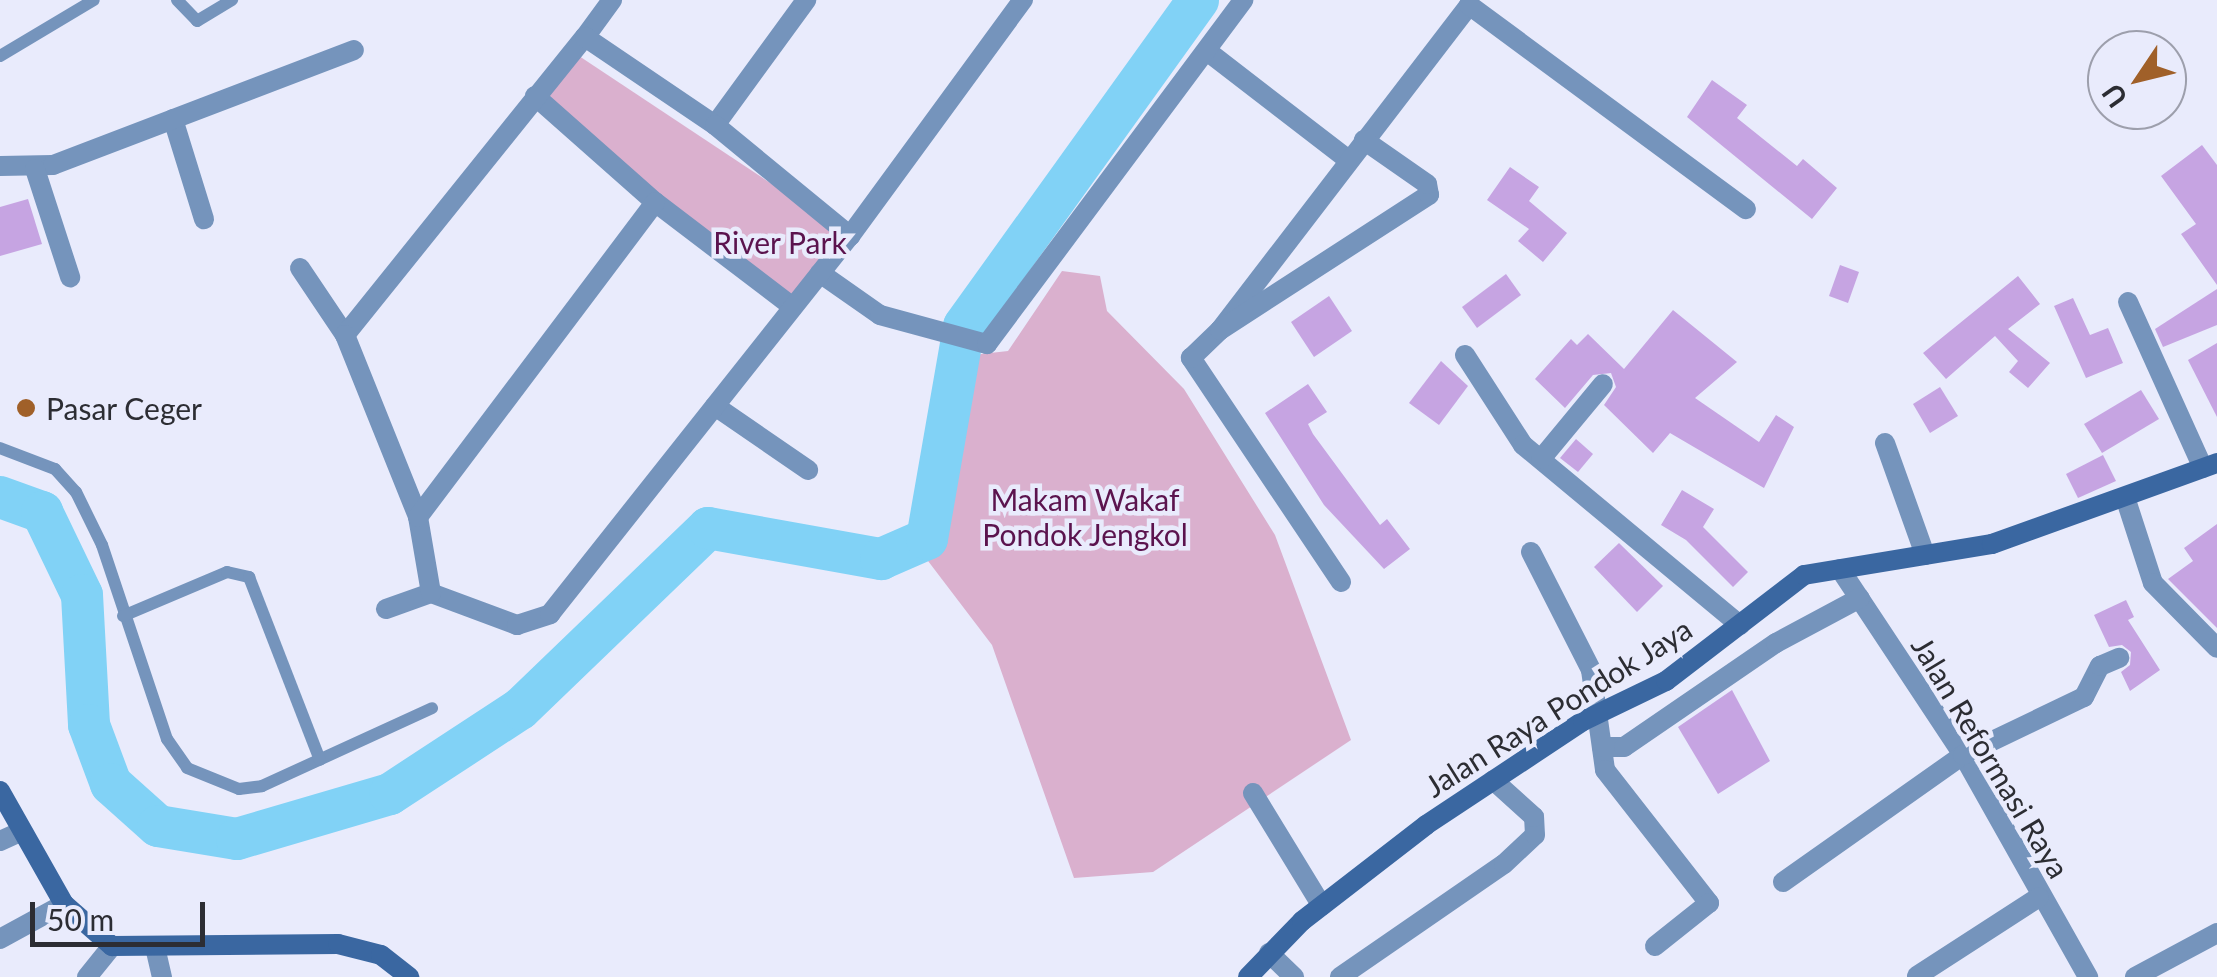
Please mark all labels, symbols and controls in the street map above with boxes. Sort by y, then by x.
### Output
north arrow [2087,30,2187,130]
text: U [2094,78,2134,114]
park label: River Park [713,224,847,260]
place label: Pasar Ceger [46,390,203,426]
marker: Pasar Ceger [15,397,37,419]
park label: Makam Wakaf Pondok Jengkol [982,481,1188,552]
street label: Jalan Raya Pondok Jaya [1418,610,1698,804]
street label: Jalan Reformasi Raya [1905,630,2077,884]
scale bar [35,882,210,944]
text: 50 m [47,901,114,937]

